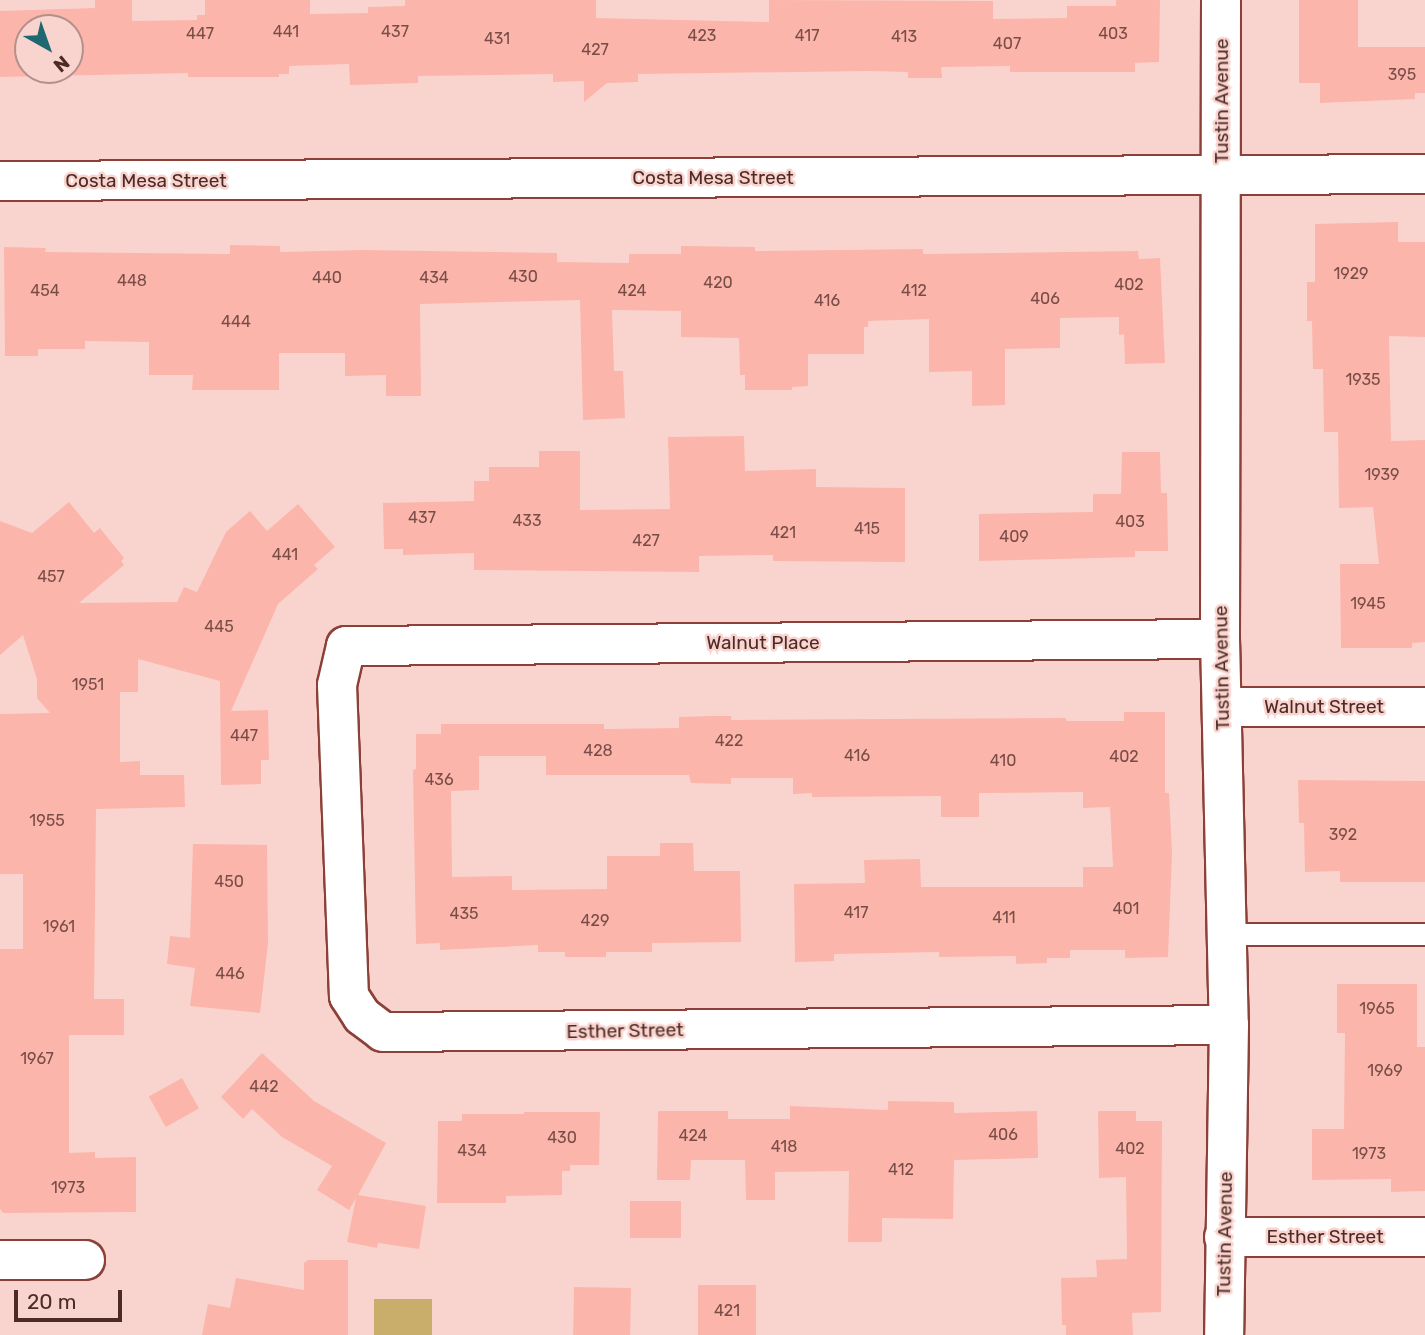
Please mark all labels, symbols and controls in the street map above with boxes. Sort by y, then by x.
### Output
north arrow [14,14,84,84]
house number: 441 [273,22,299,42]
house number: 437 [381,22,409,42]
house number: 447 [186,24,214,44]
house number: 403 [1098,24,1128,44]
house number: 423 [688,26,716,46]
house number: 417 [795,26,819,46]
house number: 413 [891,27,917,47]
house number: 431 [484,29,510,49]
house number: 407 [993,34,1021,54]
street label: Tustin Avenue [1211,38,1233,164]
house number: 427 [581,40,609,60]
text: N [49,51,74,77]
house number: 395 [1388,65,1416,85]
street label: Costa Mesa Street [632,167,794,189]
street label: Costa Mesa Street [65,170,227,192]
house number: 1929 [1333,264,1369,284]
house number: 430 [508,267,538,287]
house number: 440 [312,268,342,288]
house number: 434 [419,268,449,288]
house number: 448 [117,271,147,291]
house number: 420 [703,273,733,293]
house number: 402 [1114,275,1144,295]
house number: 454 [30,281,60,301]
house number: 424 [617,281,647,301]
house number: 412 [901,281,927,301]
house number: 406 [1030,289,1060,309]
house number: 416 [814,291,840,311]
house number: 444 [221,312,251,332]
house number: 1935 [1345,370,1381,390]
house number: 1939 [1364,465,1400,485]
house number: 437 [408,508,436,528]
house number: 433 [512,511,542,531]
house number: 403 [1115,512,1145,532]
house number: 415 [854,519,880,539]
house number: 421 [770,523,796,543]
house number: 409 [999,527,1029,547]
house number: 427 [632,531,660,551]
house number: 441 [272,545,298,565]
house number: 457 [37,567,65,587]
house number: 1945 [1350,594,1386,614]
street label: Tustin Avenue [1210,605,1234,731]
house number: 445 [204,617,234,637]
street label: Walnut Place [706,632,820,654]
house number: 1951 [72,675,104,695]
street label: Walnut Street [1264,696,1384,718]
house number: 447 [230,726,258,746]
house number: 422 [715,731,743,751]
house number: 428 [583,741,613,761]
house number: 416 [844,746,870,766]
house number: 402 [1109,747,1139,767]
house number: 410 [990,751,1016,771]
house number: 436 [424,770,454,790]
house number: 1955 [29,811,65,831]
house number: 392 [1329,825,1357,845]
house number: 450 [214,872,244,892]
house number: 401 [1113,899,1139,919]
house number: 417 [844,903,868,923]
house number: 435 [449,904,479,924]
house number: 411 [992,908,1016,928]
house number: 429 [581,911,609,931]
house number: 1961 [43,917,75,937]
house number: 446 [215,964,245,984]
house number: 1965 [1359,999,1395,1019]
street label: Esther Street [566,1019,684,1043]
house number: 1967 [20,1049,54,1069]
house number: 1969 [1367,1061,1403,1081]
house number: 442 [249,1077,279,1097]
house number: 406 [988,1125,1018,1145]
house number: 424 [678,1126,708,1146]
house number: 430 [547,1128,577,1148]
house number: 418 [771,1137,797,1157]
house number: 402 [1115,1139,1145,1159]
house number: 434 [457,1141,487,1161]
house number: 1973 [1352,1144,1386,1164]
house number: 412 [888,1160,914,1180]
street label: Tustin Avenue [1213,1171,1237,1297]
house number: 1973 [51,1178,85,1198]
street label: Esther Street [1266,1226,1384,1248]
scale bar [18,1276,126,1320]
text: 20 m [27,1289,76,1314]
house number: 421 [714,1301,740,1321]

